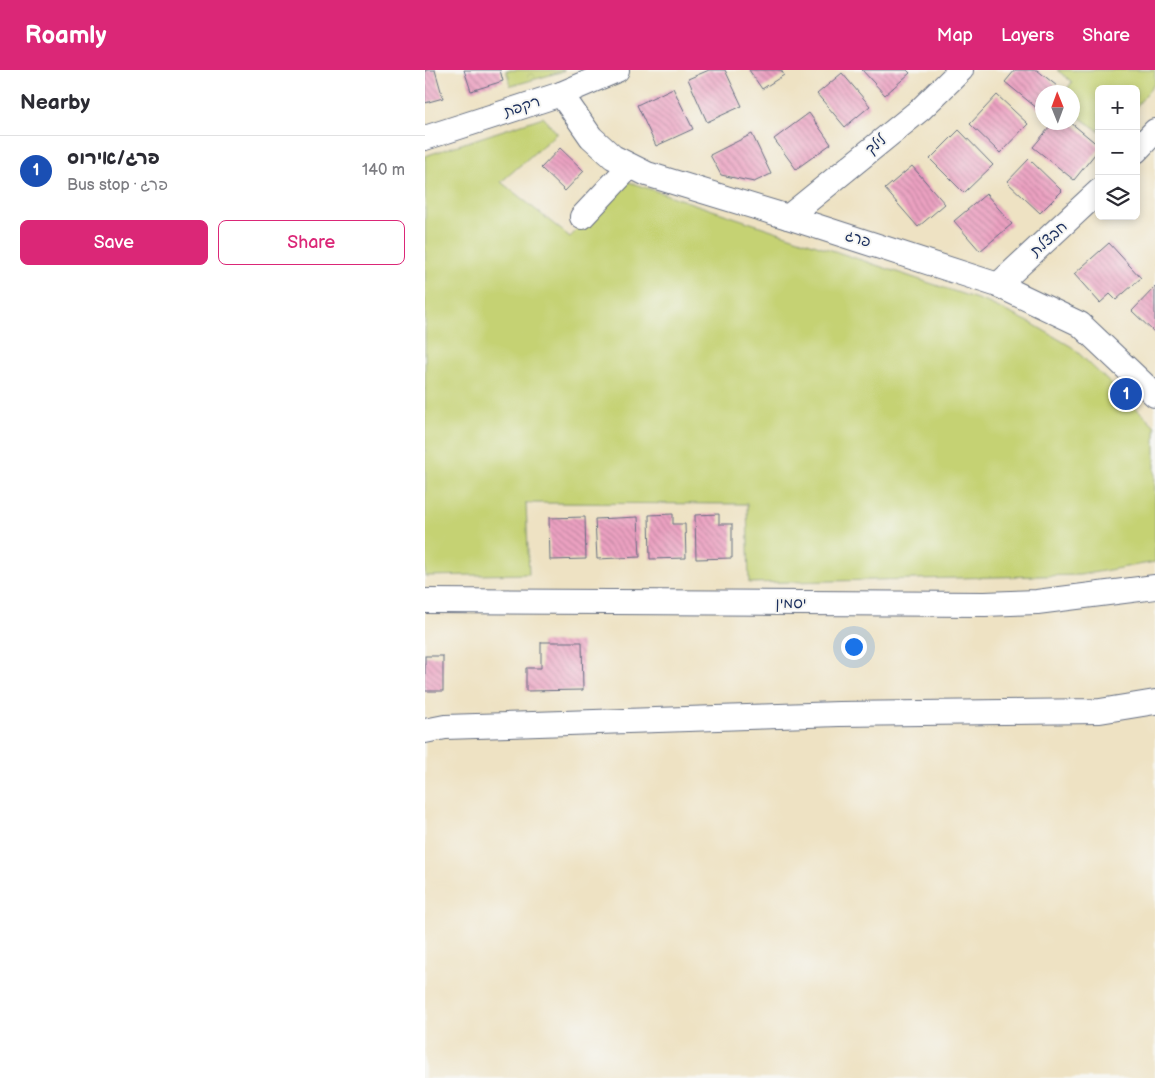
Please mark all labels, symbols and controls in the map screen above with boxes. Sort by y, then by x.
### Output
text: Roamly [25,21,106,50]
text: Map [937,25,973,46]
text: Layers [1001,25,1054,46]
text: Share [1082,25,1130,46]
north arrow [1035,85,1080,130]
map controls [1095,85,1140,220]
button: + [1095,85,1140,130]
text: Nearby [20,90,90,115]
street label: רקפת [500,92,543,122]
street label: לילך [862,130,891,159]
button: − [1095,130,1140,175]
text: פרג/אירוס [67,147,160,170]
text: 1 [33,161,39,180]
text: 140 m [362,161,405,180]
button: layers [1095,175,1140,220]
text: Bus stop · פרג [67,176,168,195]
street label: חבצלת [1026,217,1071,261]
button: Save [20,220,208,265]
button: Share [218,220,405,265]
street label: פרג [843,226,873,252]
pin: 1 [1110,375,1142,413]
street label: יסמין [776,594,806,613]
your location [841,634,867,660]

